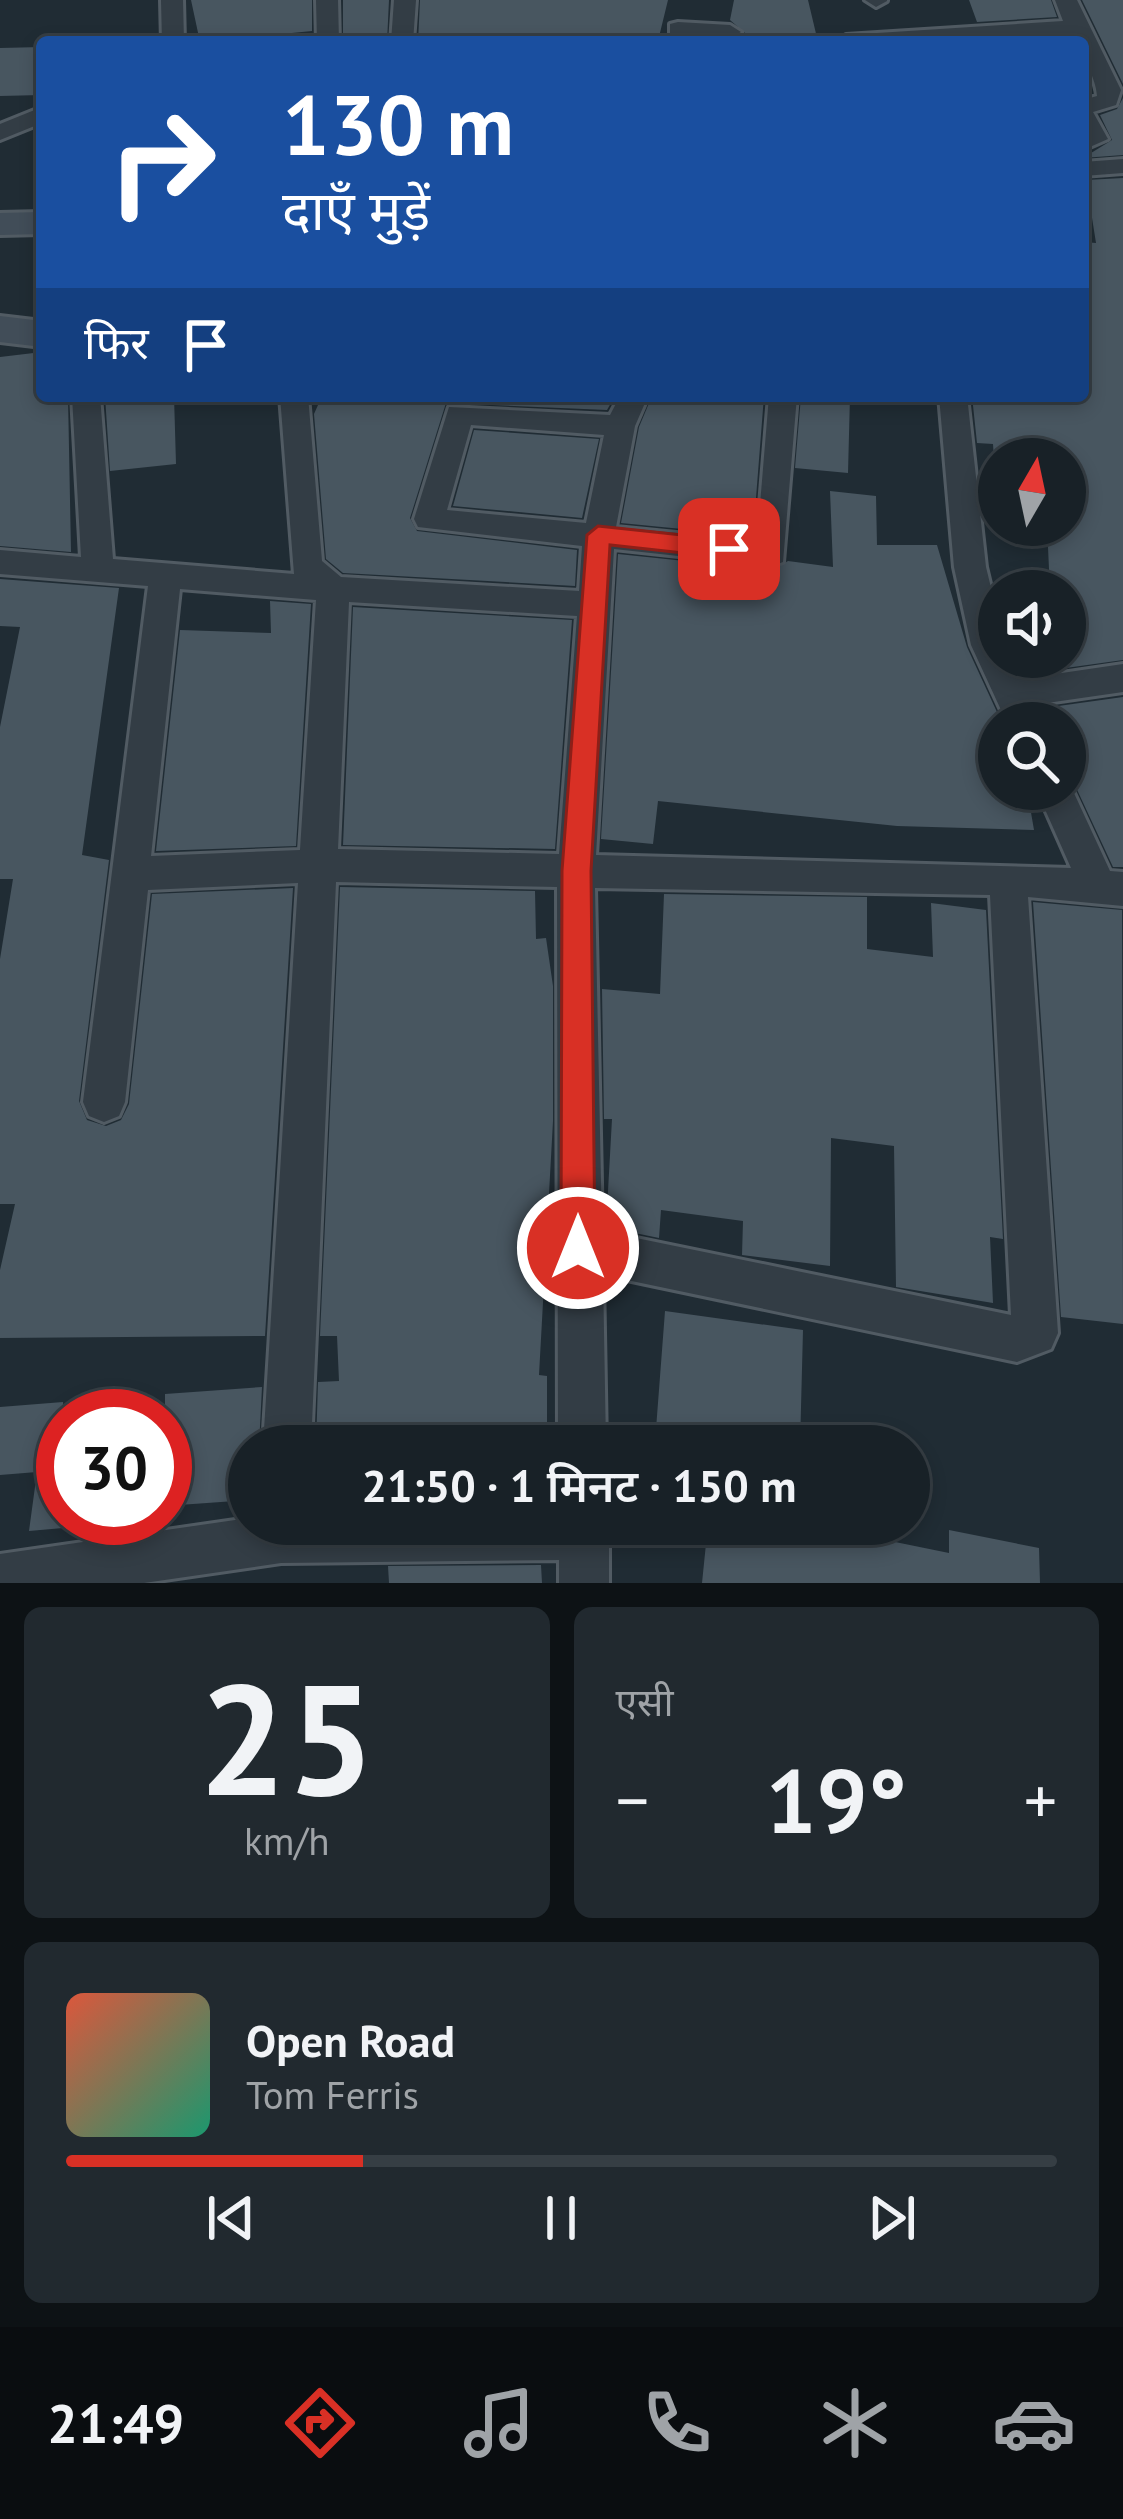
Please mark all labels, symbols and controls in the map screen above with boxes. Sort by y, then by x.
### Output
text: 130 m [282,69,514,178]
icon: right [84,84,240,240]
text: दाएँ मुड़ें [282,175,430,245]
icon: arrive [173,312,239,378]
text: फिर [84,313,149,371]
north arrow [978,438,1086,546]
map controls [978,438,1086,810]
pin [678,498,780,600]
icon: arrive [696,516,762,582]
button: sound [978,570,1086,678]
button: search [978,702,1086,810]
position arrow [515,1185,641,1311]
speed limit sign: 30 [36,1389,192,1545]
text: 21:50 · 1 मिनट · 150 m [362,1456,796,1514]
text: 25 [198,1636,375,1838]
text: एसी [616,1676,674,1727]
text: 19° [766,1741,907,1858]
text: − [616,1757,649,1842]
text: + [1024,1757,1057,1842]
text: km/h [244,1815,330,1866]
text: Open Road [246,2011,455,2069]
text: Tom Ferris [246,2069,419,2120]
icon: previous [198,2185,264,2251]
icon: pause [528,2185,594,2251]
icon: next [859,2185,925,2251]
icon: directions [278,2381,362,2465]
icon: music [457,2381,541,2465]
icon: phone [635,2381,719,2465]
icon: climate [813,2381,897,2465]
icon: car [992,2381,1076,2465]
text: 21:49 [47,2388,184,2458]

